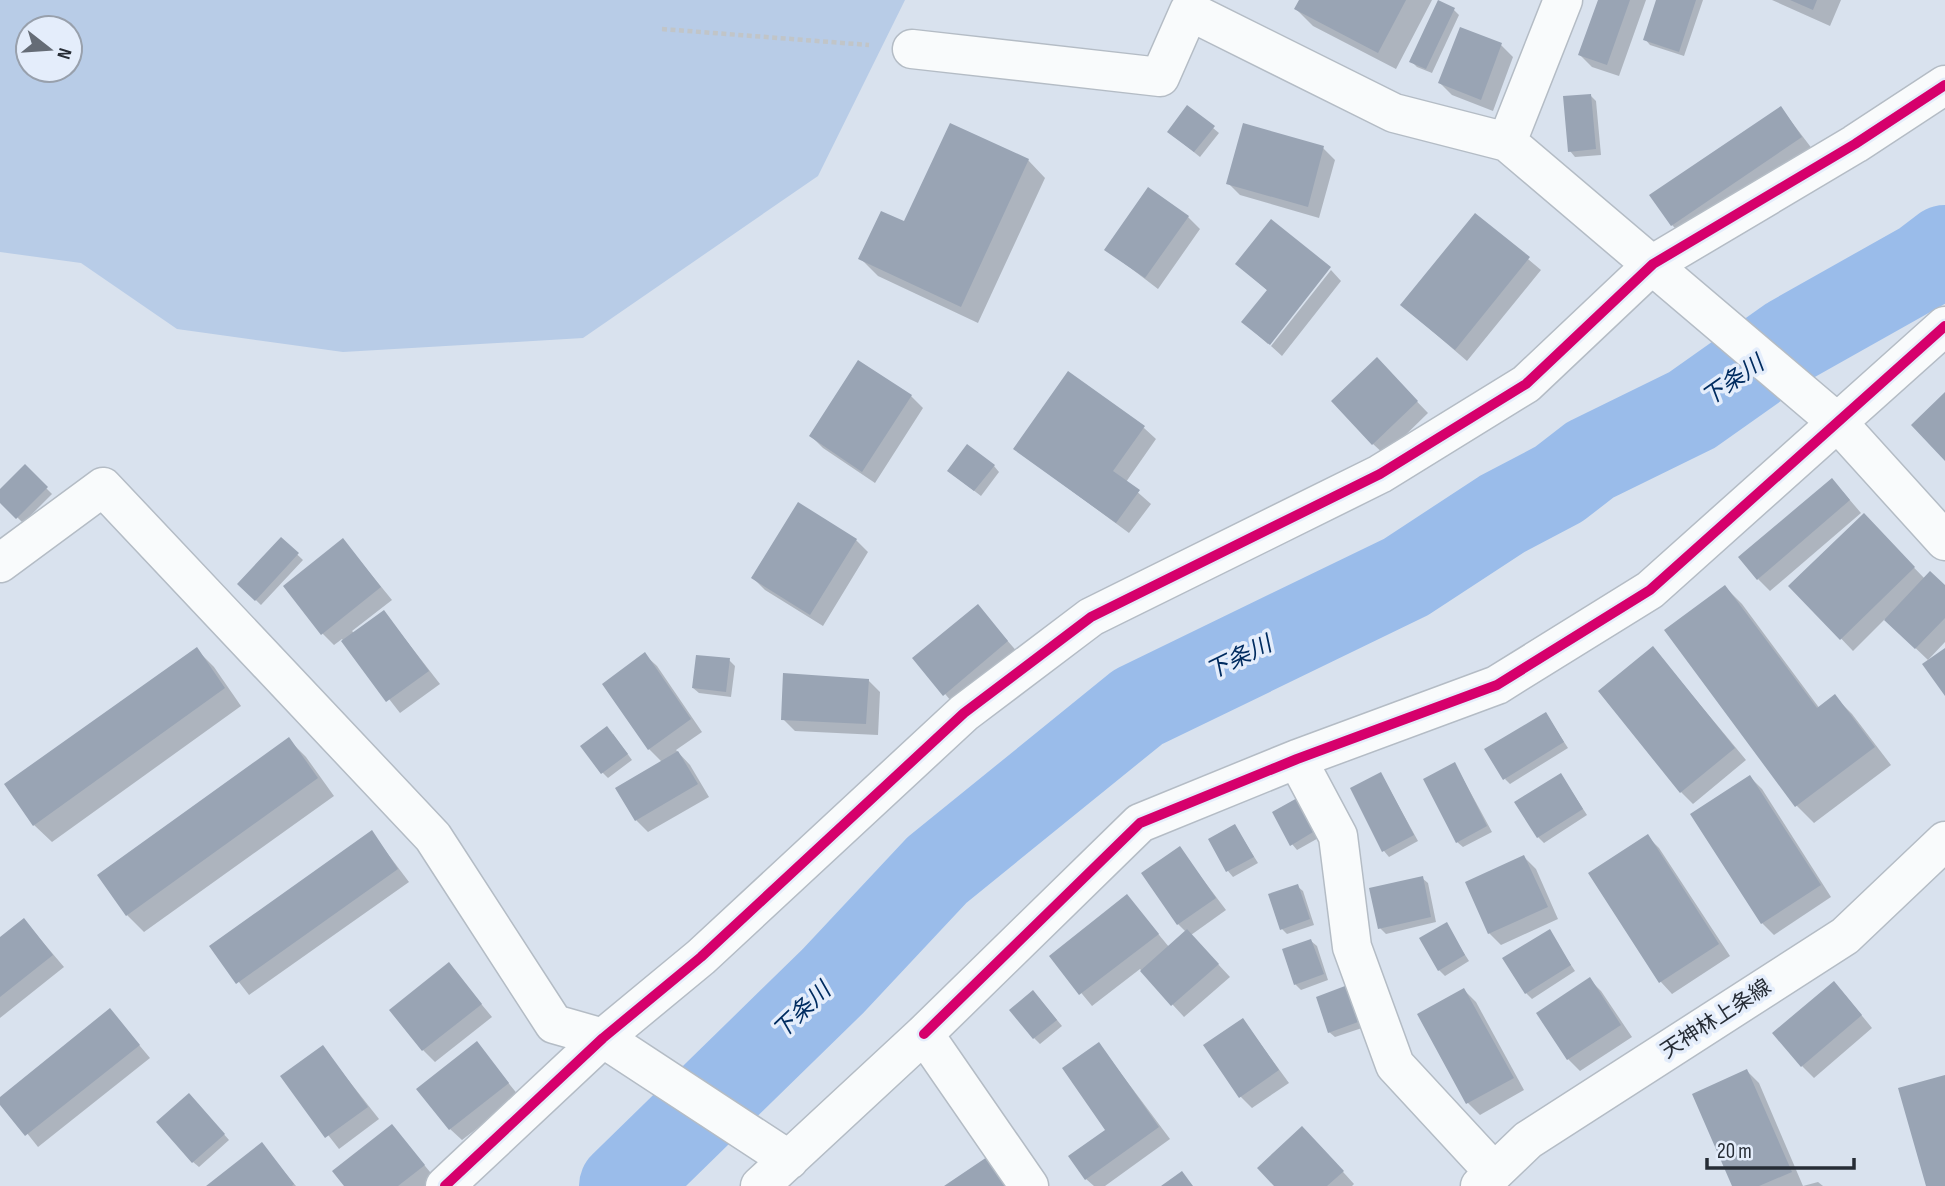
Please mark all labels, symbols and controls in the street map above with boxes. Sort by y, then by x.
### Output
north arrow [14,14,84,84]
text: N [51,45,76,62]
water label: 下条川 [1697,348,1772,412]
water label: 下条川 [1202,629,1279,686]
street label: 天神林上条線 [1656,974,1776,1064]
water label: 下条川 [767,975,839,1045]
scale bar [1707,1126,1854,1170]
text: 20 m [1717,1139,1752,1164]

